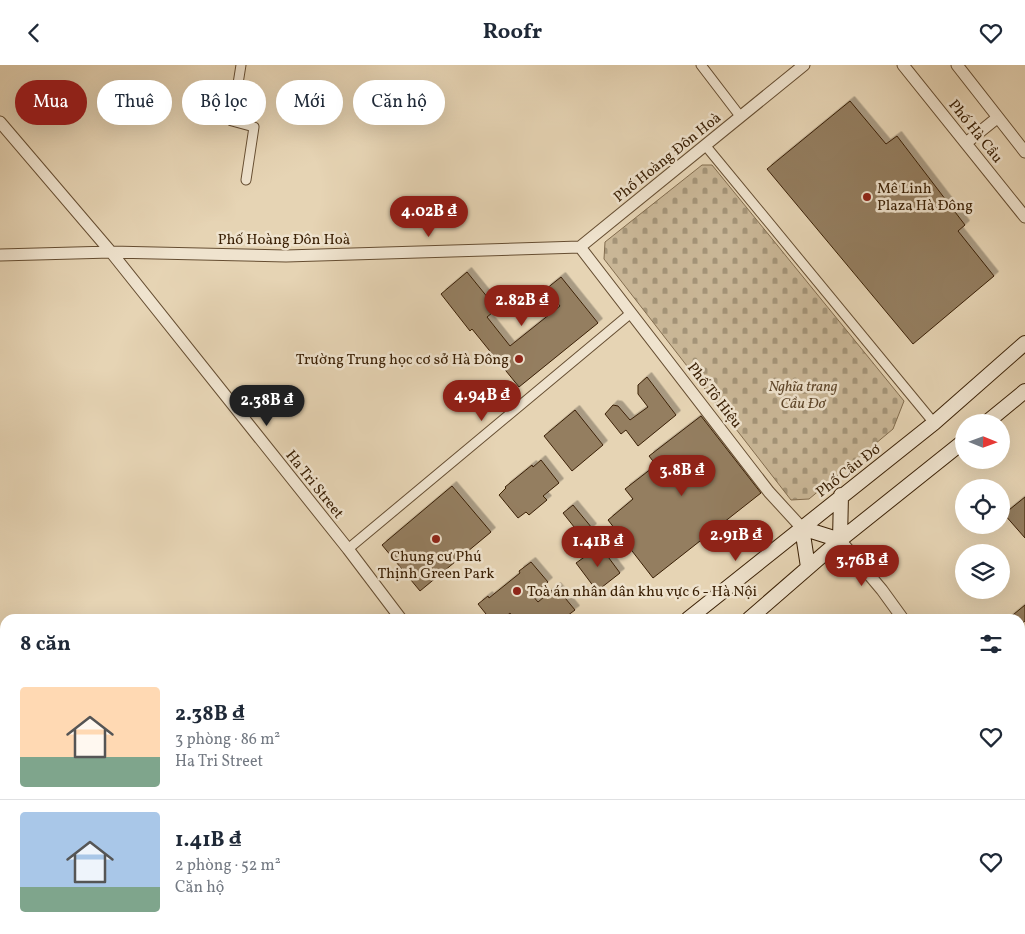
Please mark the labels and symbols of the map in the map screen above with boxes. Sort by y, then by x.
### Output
street label: Phố Hà Cầu [943,96,1007,168]
street label: Phố Hoàng Đôn Hoà [610,108,726,208]
place label: Mê Linh Plaza Hà Đông [877,179,973,217]
marker: Mê Linh Plaza Hà Đông [861,191,873,203]
pin: 4.02B ₫ [383,195,475,238]
street label: Phố Hoàng Đôn Hoà [218,230,350,251]
pin: 2.82B ₫ [476,285,568,327]
place label: Trường Trung học cơ sở Hà Đông [296,350,509,371]
marker: Trường Trung học cơ sở Hà Đông [513,353,525,365]
street label: Phố Tô Hiệu [681,359,746,433]
park label: Nghĩa trang Cầu Đơ [769,377,838,415]
pin: 4.94B ₫ [436,379,528,422]
pin: 2.38B ₫ [221,385,313,427]
north arrow [955,414,1010,469]
street label: Phố Cầu Đơ [812,439,886,503]
street label: Ha Tri Street [280,446,348,524]
pin: 3.8B ₫ [641,455,723,497]
pin: 2.91B ₫ [690,519,782,562]
pin: 1.41B ₫ [552,525,644,568]
marker: Chung cư Phú Thịnh Green Park [430,533,442,545]
pin: 3.76B ₫ [816,545,908,587]
place label: Chung cư Phú Thịnh Green Park [378,547,494,585]
place label: Toà án nhân dân khu vực 6 - Hà Nội [527,582,757,603]
marker: Toà án nhân dân khu vực 6 - Hà Nội [511,585,523,597]

